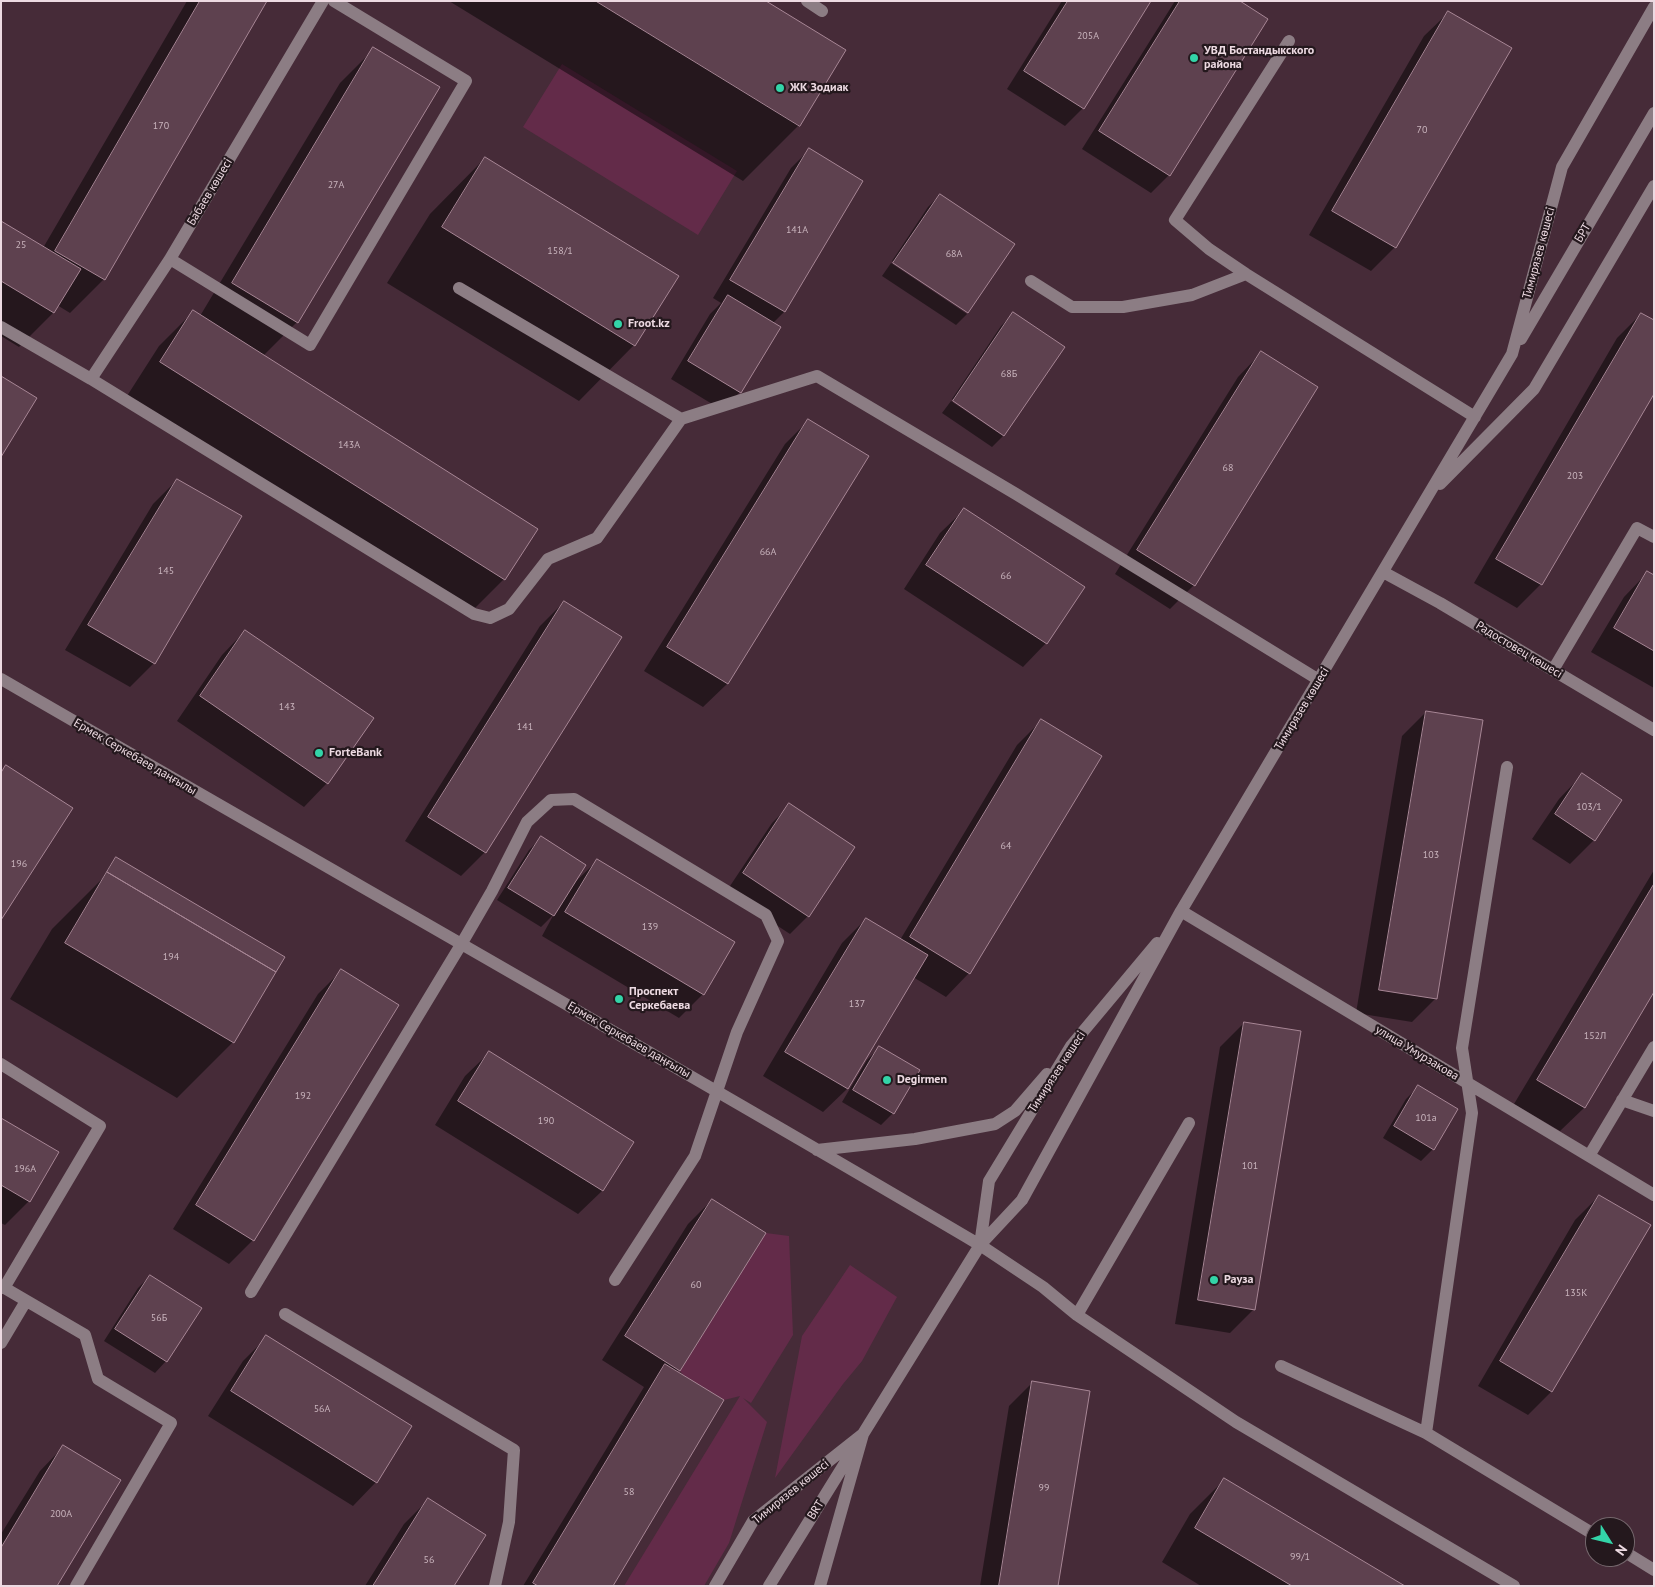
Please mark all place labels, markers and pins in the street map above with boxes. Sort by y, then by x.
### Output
place label: УВД Бостандыкского района [1204,44,1314,72]
marker: УВД Бостандыкского района [1188,52,1200,64]
place label: ЖК Зодиак [790,81,848,95]
marker: ЖК Зодиак [774,82,786,94]
place label: Froot.kz [628,317,670,331]
marker: Froot.kz [612,318,624,330]
place label: ForteBank [329,746,382,760]
marker: ForteBank [313,747,325,759]
place label: Проспект Серкебаева [629,985,690,1013]
marker: Проспект Серкебаева [613,993,625,1005]
place label: Degirmen [897,1073,947,1087]
marker: Degirmen [881,1074,893,1086]
place label: Рауза [1224,1273,1253,1287]
marker: Рауза [1208,1274,1220,1286]

